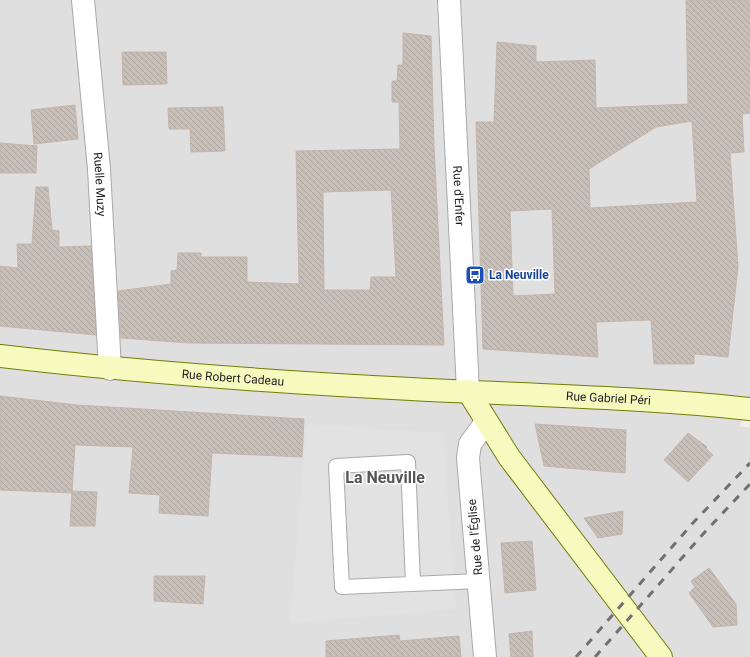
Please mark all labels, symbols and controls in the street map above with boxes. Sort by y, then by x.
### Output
street label: Ruelle Muzy [90,151,109,217]
street label: Rue d'Enfer [450,165,467,226]
bus stop icon: La Neuville [464,264,486,286]
place label: La Neuville [489,268,549,282]
street label: Rue Robert Cadeau [181,367,285,389]
street label: Rue Gabriel Péri [566,389,651,408]
district label: La Neuville [345,468,425,487]
street label: Rue de l'Église [464,498,485,576]

